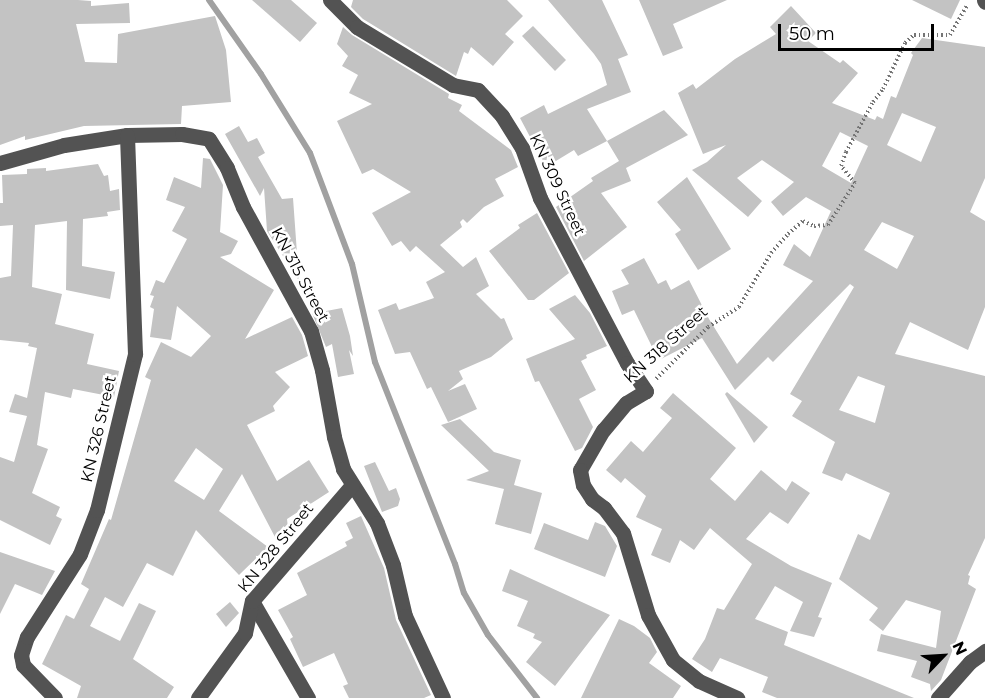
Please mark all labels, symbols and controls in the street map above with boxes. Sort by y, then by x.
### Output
scale bar [781,12,937,50]
text: 50 m [789,23,835,45]
street label: KN 309 Street [525,131,589,239]
street label: KN 315 Street [267,224,333,326]
street label: KN 318 Street [620,302,712,388]
street label: KN 326 Street [77,374,121,484]
street label: KN 328 Street [234,499,318,597]
north arrow [913,626,973,686]
text: N [948,638,971,658]

